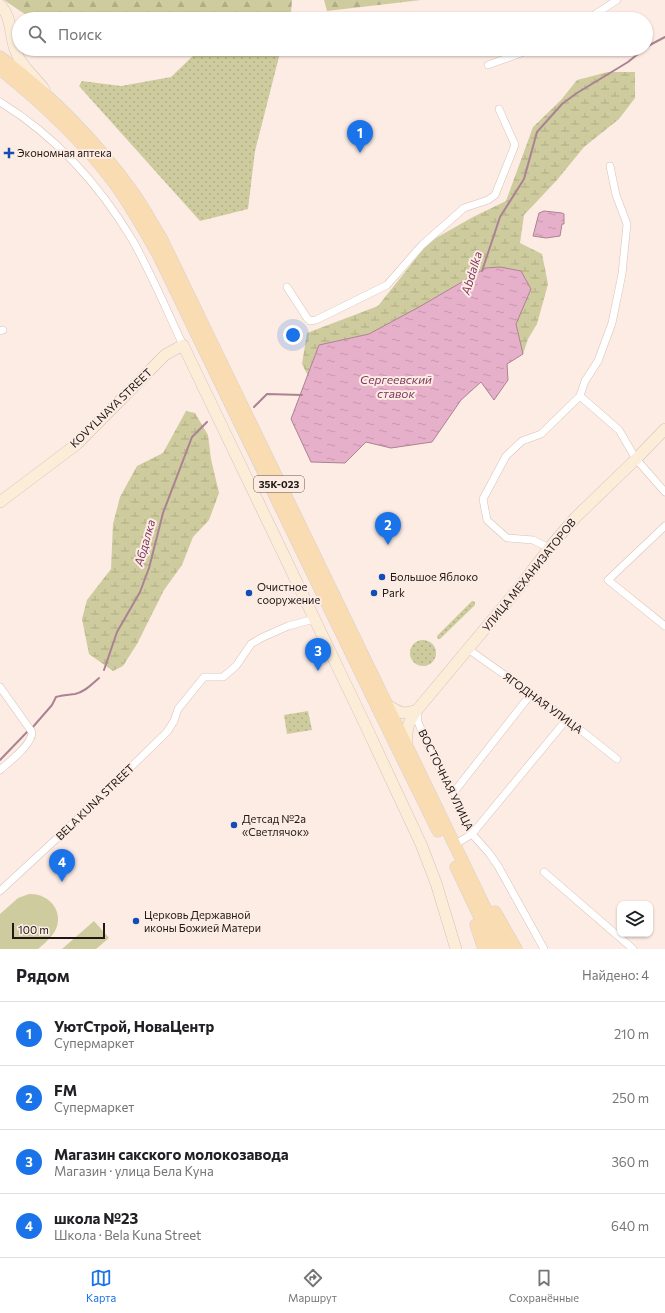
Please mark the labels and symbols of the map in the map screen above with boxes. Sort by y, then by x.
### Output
pin: 1 [347,120,373,153]
place label: Экономная аптека [17,146,112,159]
marker: Экономная аптека [4,148,14,158]
water label: Abdalka [458,249,484,297]
your location [283,325,303,345]
street label: KOVYLNAYA STREET [67,365,154,450]
water label: Сергеевский ставок [360,372,432,400]
road number: 35К-023 [254,476,304,492]
pin: 2 [375,512,401,545]
street label: УЛИЦА МЕХАНИЗАТОРОВ [479,516,578,634]
water label: Абдалка [130,518,157,569]
place label: Большое Яблоко [390,570,479,583]
marker: Большое Яблоко [377,572,387,582]
place label: Очистное сооружение [257,580,320,606]
place label: Park [382,586,405,599]
marker: Очистное сооружение [244,588,254,598]
marker: Park [369,588,379,598]
pin: 3 [305,638,331,671]
street label: ЯГОДНАЯ УЛИЦА [501,669,586,736]
street label: ВОСТОЧНАЯ УЛИЦА [416,727,477,833]
street label: BELA KUNA STREET [53,761,137,842]
place label: Детсад №2а «Светлячок» [242,812,309,838]
marker: Детсад №2а «Светлячок» [229,820,239,830]
pin: 4 [49,849,75,882]
place label: Церковь Державной иконы Божией Матери [144,908,261,934]
marker: Церковь Державной иконы Божией Матери [131,916,141,926]
scale bar [12,921,105,940]

